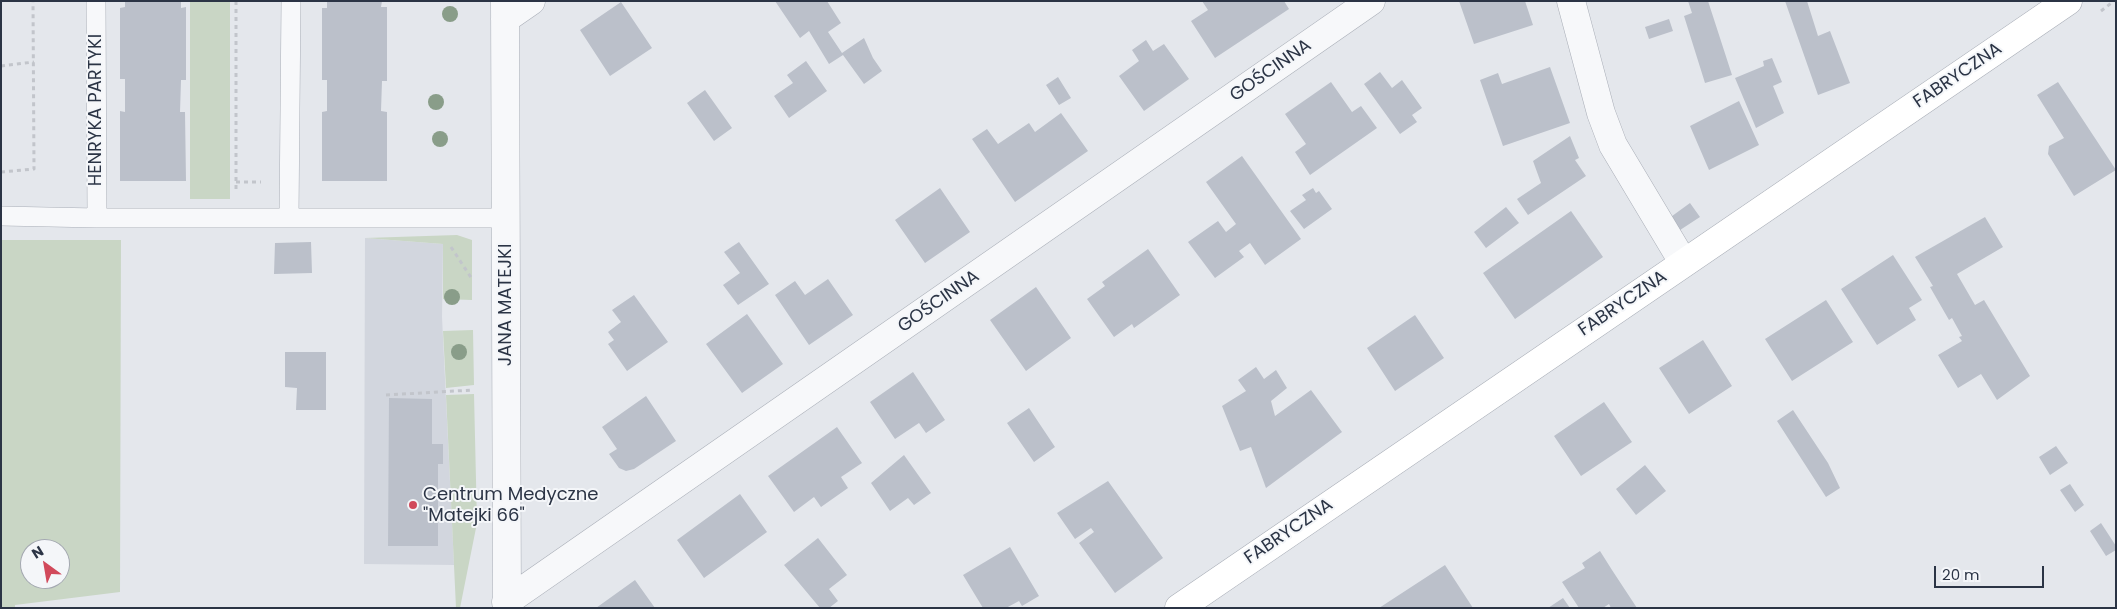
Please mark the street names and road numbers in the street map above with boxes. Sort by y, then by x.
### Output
street label: HENRYKA PARTYKI [85,34,107,186]
street label: GOŚCINNA [1226,35,1316,107]
street label: FABRYCZNA [1910,38,2006,114]
street label: JANA MATEJKI [495,244,517,366]
street label: GOŚCINNA [894,266,984,338]
street label: FABRYCZNA [1575,266,1671,342]
street label: FABRYCZNA [1241,494,1337,570]

